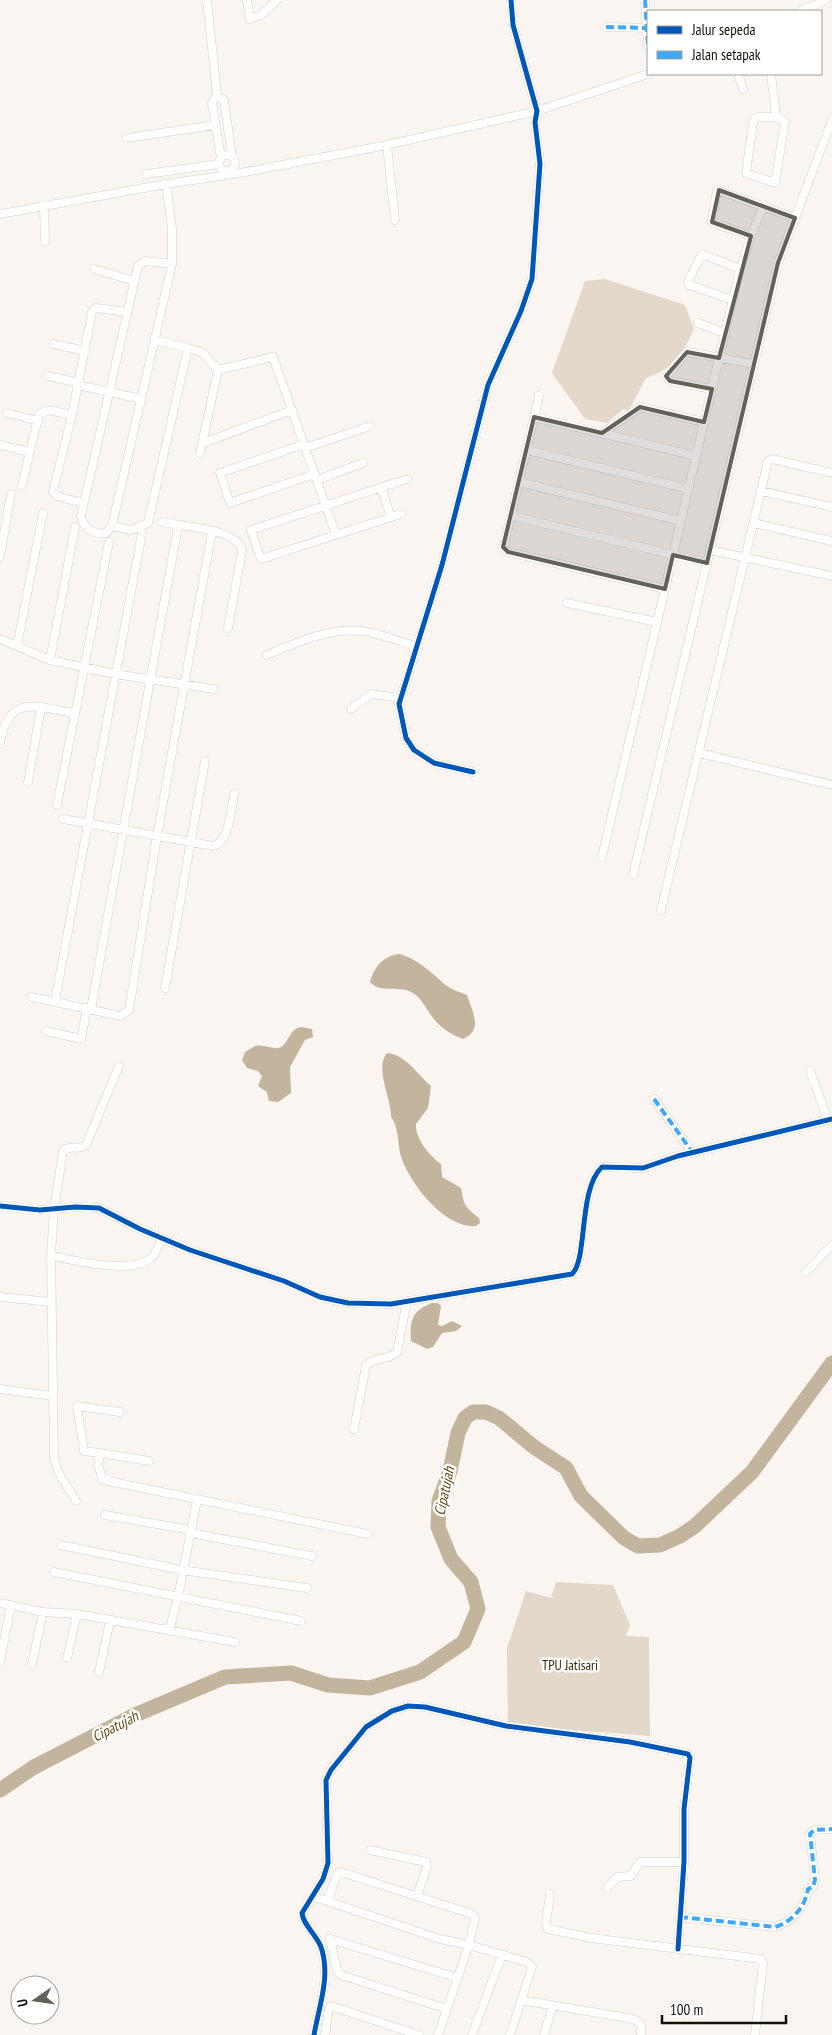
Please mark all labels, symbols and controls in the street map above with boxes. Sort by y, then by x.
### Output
legend [647,10,822,75]
text: Jalur sepeda [691,20,755,39]
text: Jalan setapak [691,45,761,64]
water label: Cipatujah [430,1464,459,1517]
park label: TPU Jatisari [542,1656,598,1674]
water label: Cipatujah [89,1706,142,1746]
north arrow [10,1975,60,2025]
scale bar [662,1992,786,2024]
text: U [13,1997,32,2008]
text: 100 m [670,2000,703,2019]

